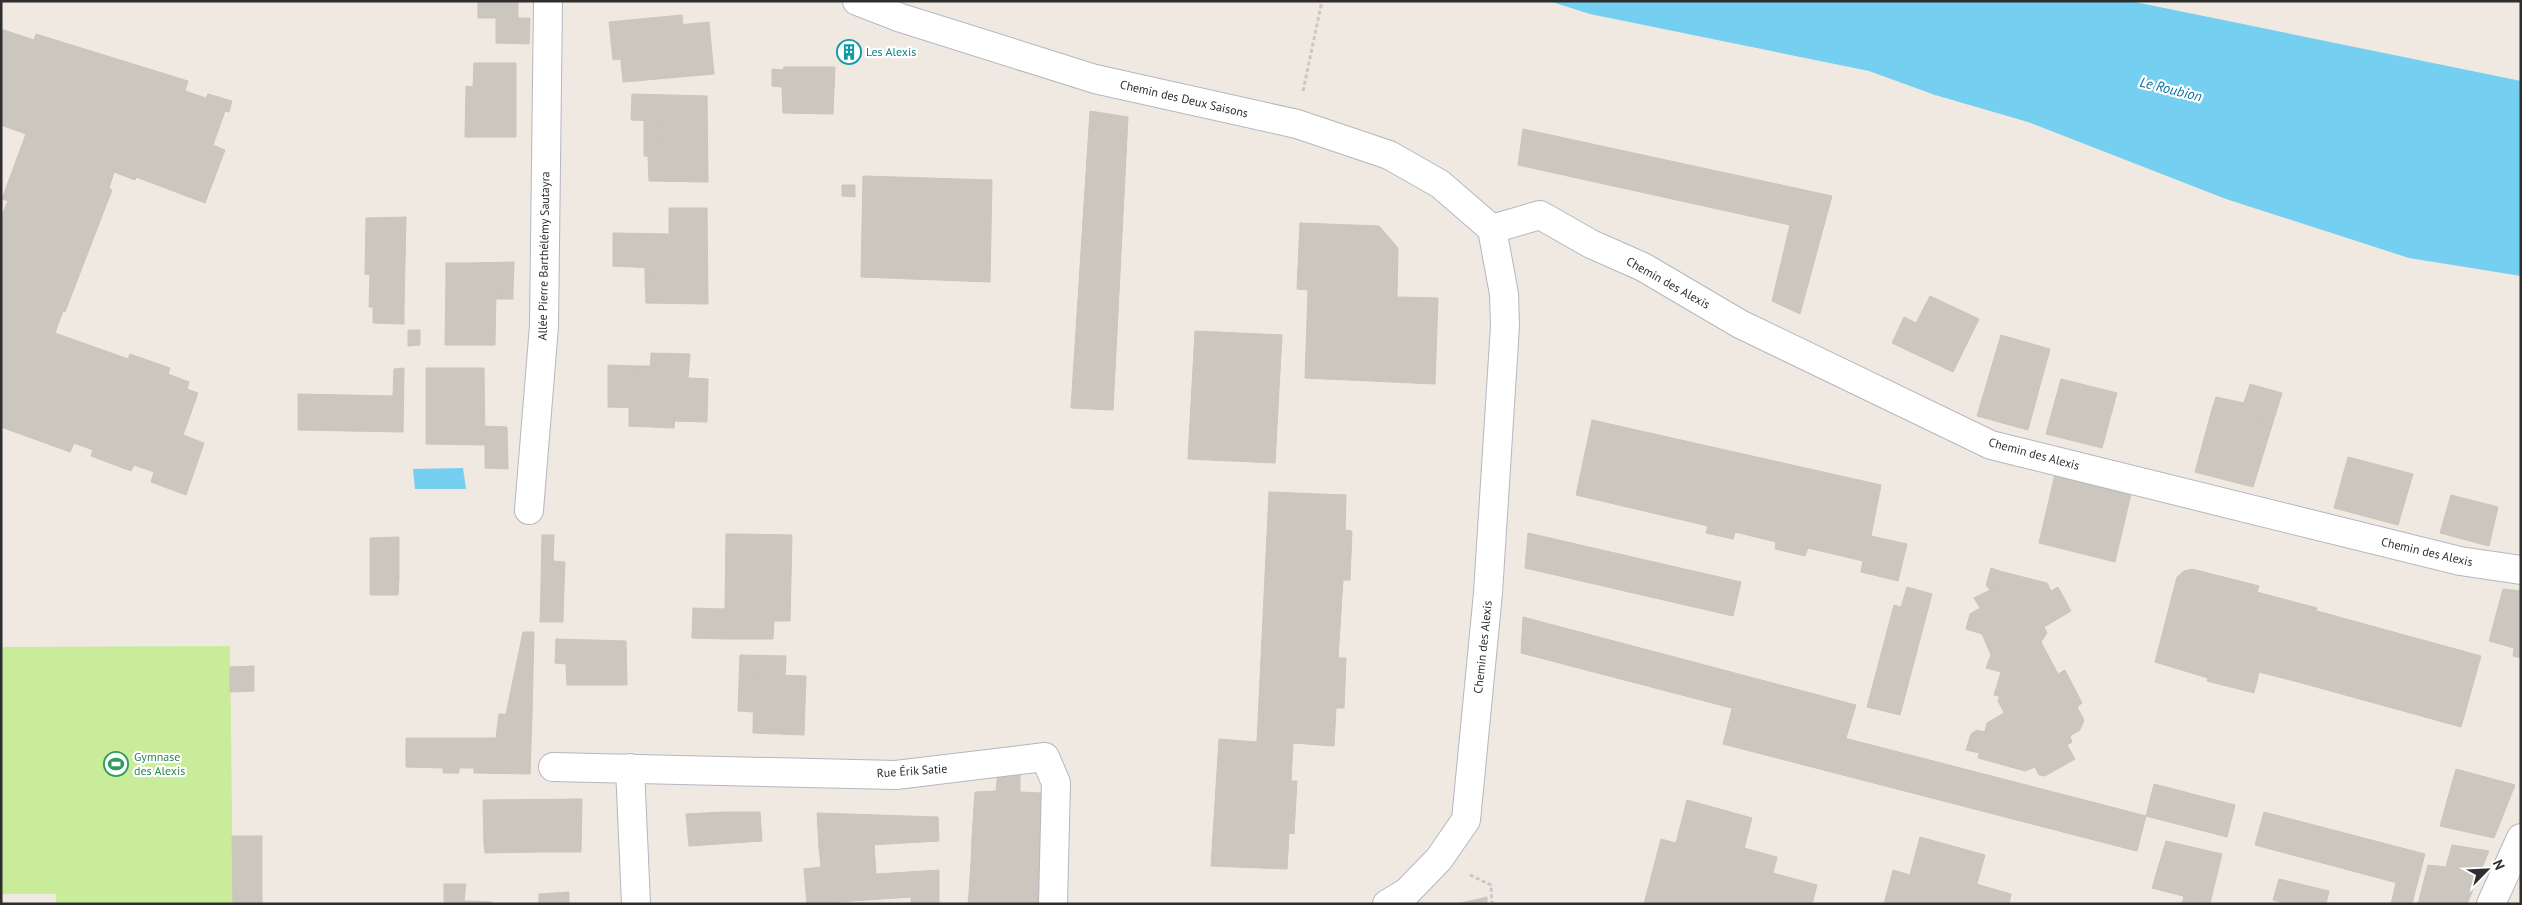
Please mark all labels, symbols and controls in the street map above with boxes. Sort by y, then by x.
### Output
building icon: Les Alexis [836,39,862,65]
place label: Les Alexis [866,44,916,59]
water label: Le Roubion [2138,73,2204,105]
street label: Chemin des Deux Saisons [1119,76,1250,121]
street label: Allée Pierre Barthélémy Sautayra [535,171,552,341]
street label: Chemin des Alexis [1624,253,1713,312]
street label: Chemin des Alexis [1987,434,2081,473]
street label: Chemin des Alexis [2380,534,2474,569]
street label: Chemin des Alexis [1470,600,1495,694]
place label: Gymnase des Alexis [134,749,185,778]
sports icon: Gymnase des Alexis [103,751,129,777]
street label: Rue Érik Satie [876,761,948,780]
north arrow [2462,845,2512,895]
text: N [2489,857,2509,873]

